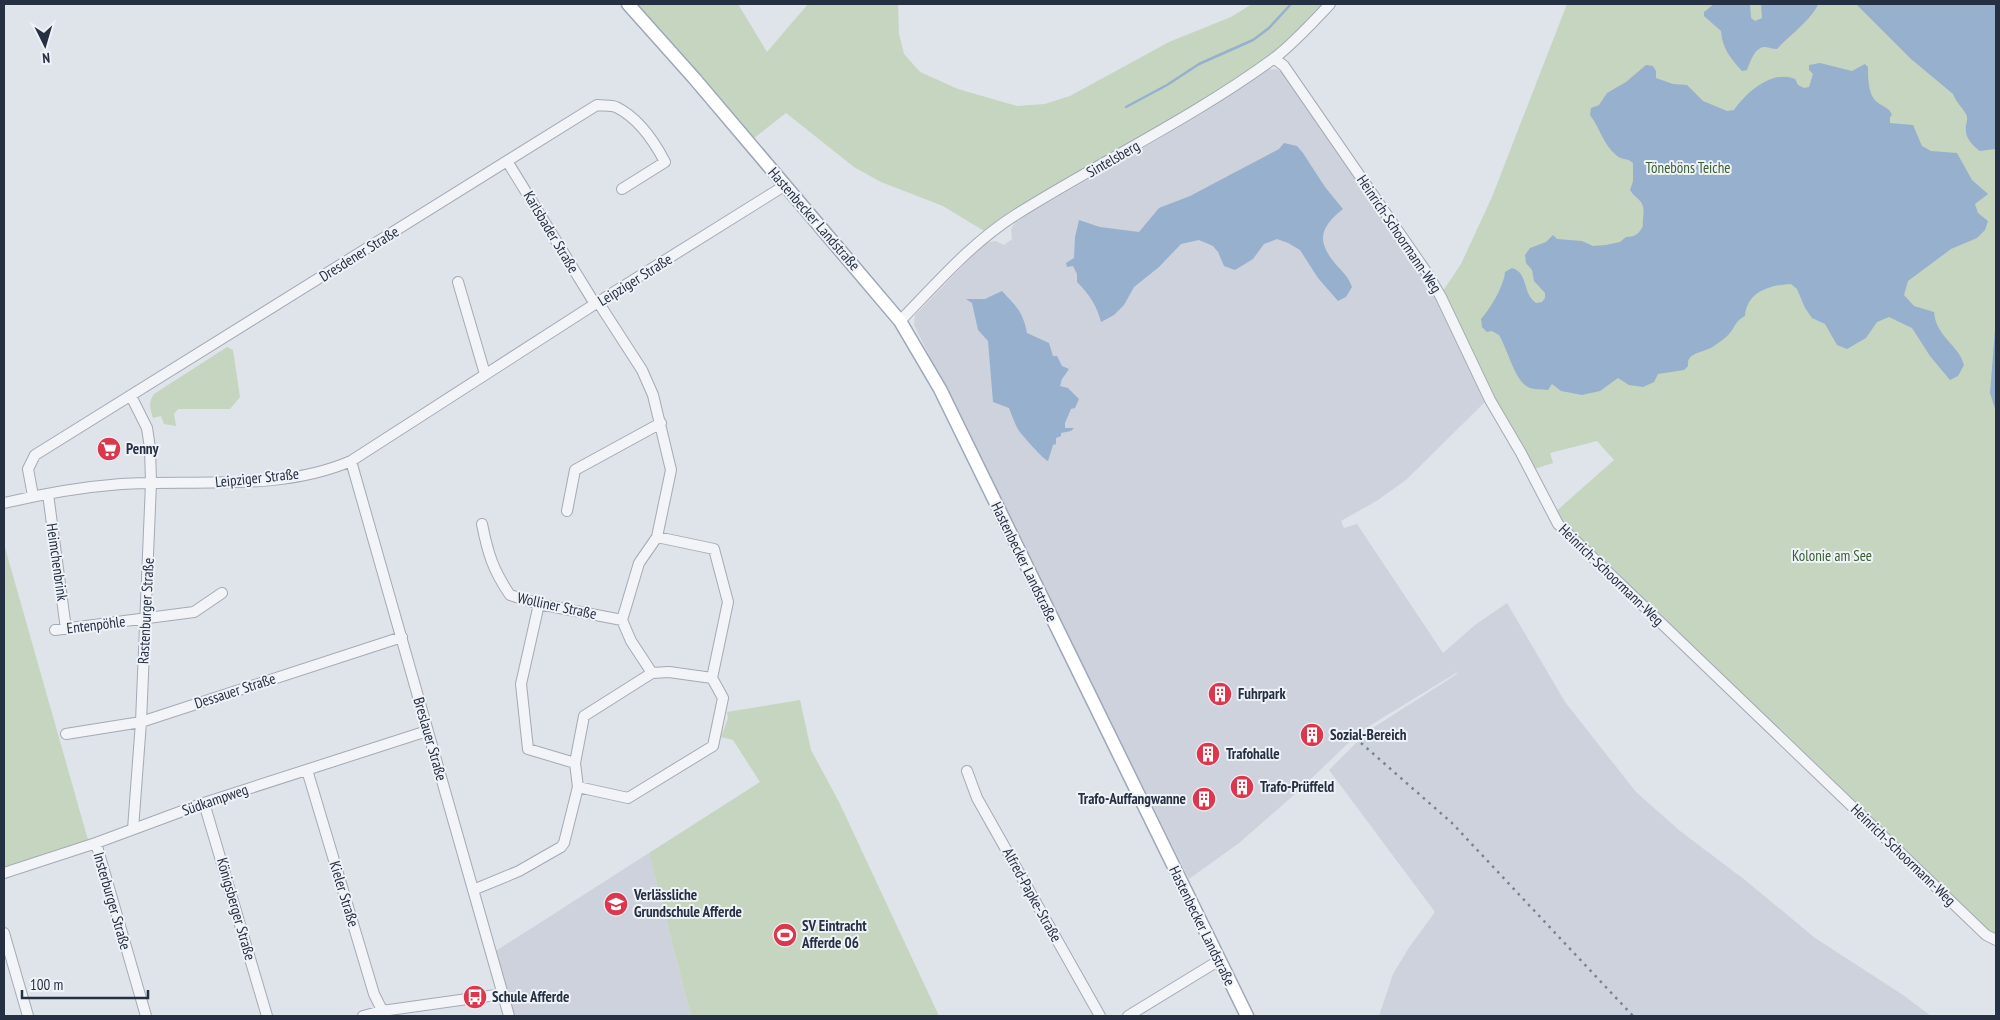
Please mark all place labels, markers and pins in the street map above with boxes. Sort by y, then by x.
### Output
supermarket icon: Penny [96,436,122,462]
place label: Penny [126,439,160,458]
building icon: Fuhrpark [1207,681,1233,707]
place label: Fuhrpark [1238,684,1286,703]
building icon: Sozial-Bereich [1299,722,1325,748]
place label: Sozial-Bereich [1330,725,1407,744]
building icon: Trafohalle [1195,741,1221,767]
place label: Trafohalle [1226,744,1280,763]
building icon: Trafo-Prüffeld [1229,774,1255,800]
place label: Trafo-Prüffeld [1260,777,1335,796]
building icon: Trafo-Auffangwanne [1191,786,1217,812]
place label: Trafo-Auffangwanne [1078,789,1186,808]
place label: Verlässliche Grundschule Afferde [633,885,742,921]
school or university icon: Verlässliche Grundschule Afferde [603,891,629,917]
place label: SV Eintracht Afferde 06 [801,916,867,952]
sports icon: SV Eintracht Afferde 06 [772,922,798,948]
bus stop icon: Schule Afferde [462,984,488,1010]
place label: Schule Afferde [492,987,569,1006]

